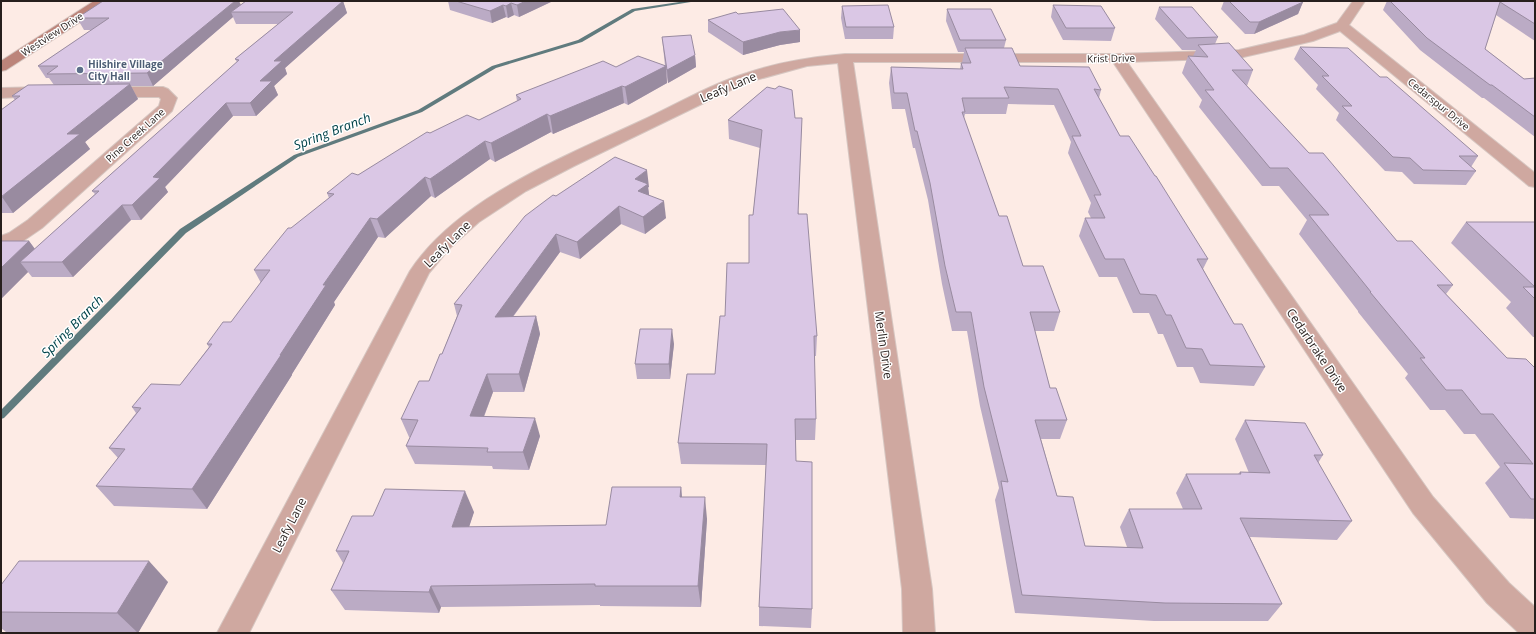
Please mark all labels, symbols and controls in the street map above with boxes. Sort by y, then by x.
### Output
street label: Westview Drive [18,9,86,59]
street label: Krist Drive [1087,51,1136,65]
place label: Hilshire Village City Hall [88,57,163,83]
marker: Hilshire Village City Hall [75,65,85,75]
street label: Leafy Lane [697,67,759,107]
street label: Cedarspur Drive [1405,75,1473,134]
street label: Pine Creek Lane [102,104,168,165]
water label: Spring Branch [291,108,373,154]
street label: Leafy Lane [420,217,474,271]
water label: Spring Branch [37,291,107,361]
street label: Cedarbrake Drive [1283,305,1351,395]
street label: Merlin Drive [871,310,897,380]
street label: Leafy Lane [268,494,310,556]

